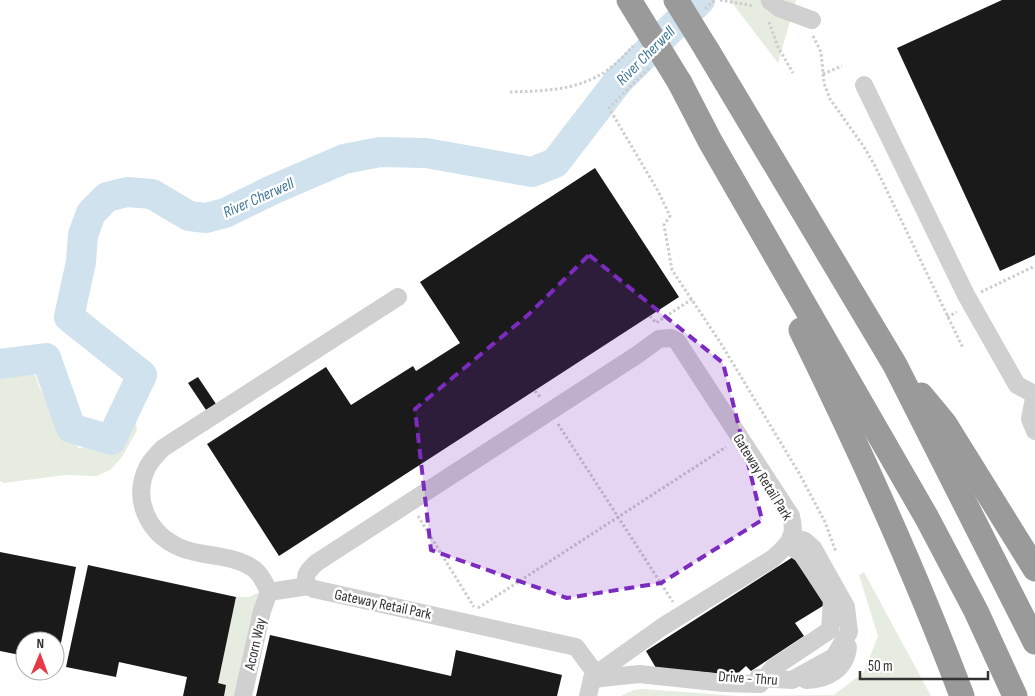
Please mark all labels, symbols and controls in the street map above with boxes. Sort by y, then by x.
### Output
water label: River Cherwell [613,22,680,89]
water label: River Cherwell [220,174,298,222]
street label: Gateway Retail Park [728,430,797,524]
street label: Gateway Retail Park [333,585,433,624]
street label: Acorn Way [240,616,271,673]
north arrow [15,631,65,681]
text: N [36,635,44,652]
scale bar [860,648,988,680]
text: 50 m [868,657,893,676]
street label: Drive - Thru [718,667,778,690]

